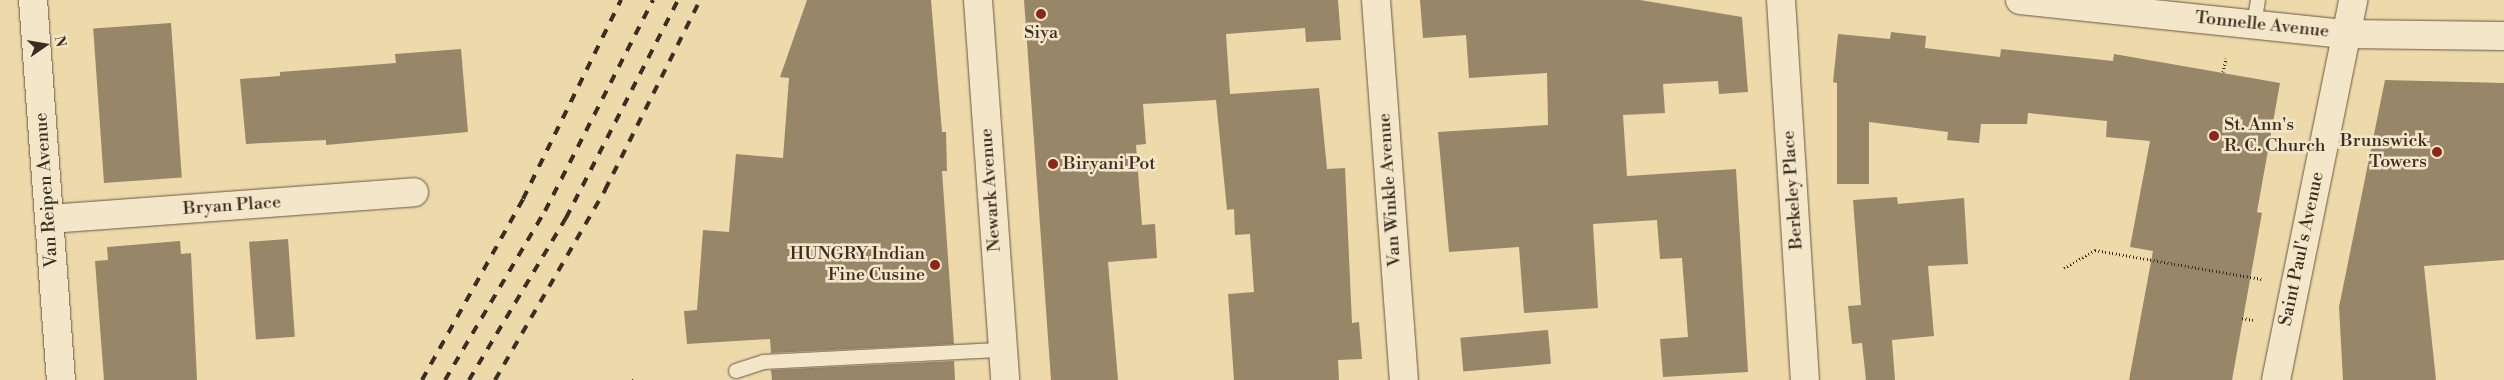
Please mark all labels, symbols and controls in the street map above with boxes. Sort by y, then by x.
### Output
street label: Tonnelle Avenue [2194,7,2330,43]
marker: Siya [1035,8,1047,20]
north arrow [20,20,70,70]
place label: Siya [1024,22,1058,44]
text: N [50,34,70,49]
street label: Van Reipen Avenue [31,112,63,268]
street label: Van Winkle Avenue [1374,112,1406,268]
place label: St. Ann's R. C. Church [2224,115,2326,158]
street label: Newark Avenue [976,127,1006,253]
street label: Berkeley Place [1778,130,1808,250]
marker: St. Ann's R. C. Church [2208,130,2220,142]
place label: Brunswick Towers [2340,131,2427,173]
marker: Brunswick Towers [2431,146,2443,158]
place label: Biryani Pot [1063,153,1156,175]
marker: Biryani Pot [1047,158,1059,170]
street label: Saint Paul's Avenue [2275,170,2329,328]
street label: Bryan Place [182,192,282,220]
place label: HUNGRY Indian Fine Cusine [790,244,925,286]
marker: HUNGRY Indian Fine Cusine [929,259,941,271]

